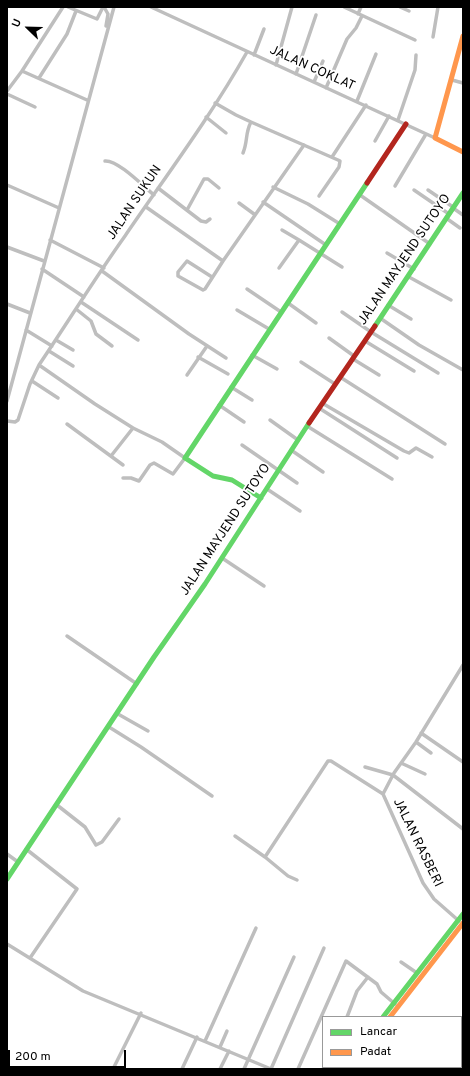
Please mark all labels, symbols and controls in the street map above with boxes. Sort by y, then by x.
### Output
north arrow [8,8,48,48]
text: U [9,17,25,30]
street label: JALAN COKLAT [267,43,357,95]
street label: JALAN SUKUN [104,163,166,243]
street label: JALAN MAYJEND SUTOYO [355,192,455,328]
street label: JALAN MAYJEND SUTOYO [177,461,275,599]
street label: JALAN RASBERI [389,796,445,890]
legend [322,1016,462,1068]
text: Lancar [360,1024,397,1040]
scale bar [10,1042,128,1068]
text: Padat [360,1044,391,1060]
text: 200 m [15,1049,51,1065]

